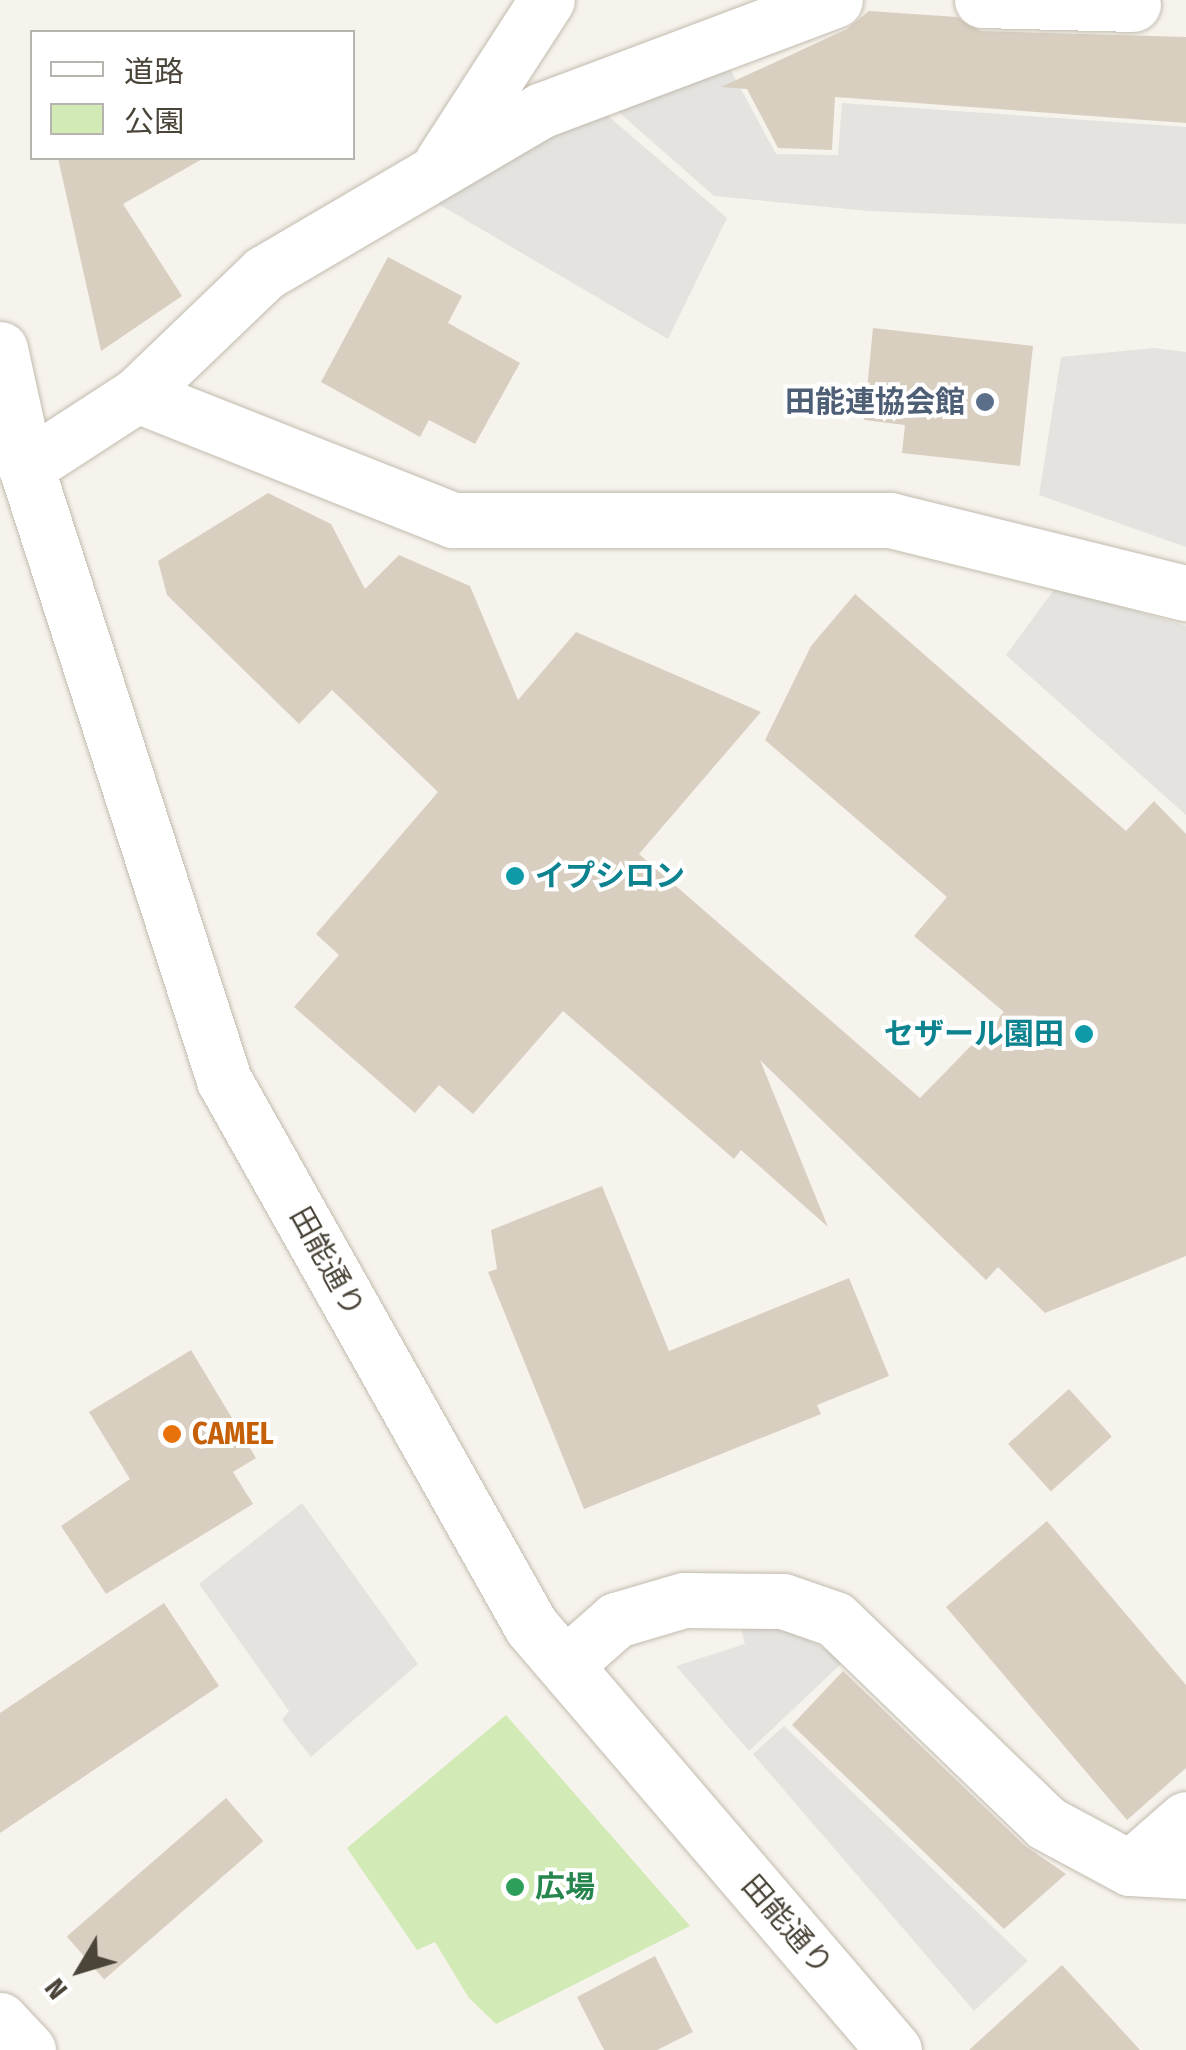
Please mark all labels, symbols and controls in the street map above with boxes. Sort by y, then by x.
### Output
legend [30,30,355,160]
text: 道路 [124,54,184,90]
text: 公園 [124,104,184,140]
place label: 田能連協会館 [785,384,965,420]
marker: 田能連協会館 [974,391,996,413]
place label: イプシロン [535,858,685,894]
marker: イプシロン [504,865,526,887]
place label: セザール園田 [884,1016,1064,1052]
marker: セザール園田 [1073,1023,1095,1045]
street label: 田能通り [282,1201,372,1323]
place label: CAMEL [192,1416,274,1452]
marker: CAMEL [161,1423,183,1445]
street label: 田能通り [734,1868,840,1982]
place label: 広場 [535,1869,595,1905]
marker: 広場 [504,1876,526,1898]
north arrow [30,1920,130,2020]
text: N [38,1972,74,2006]

